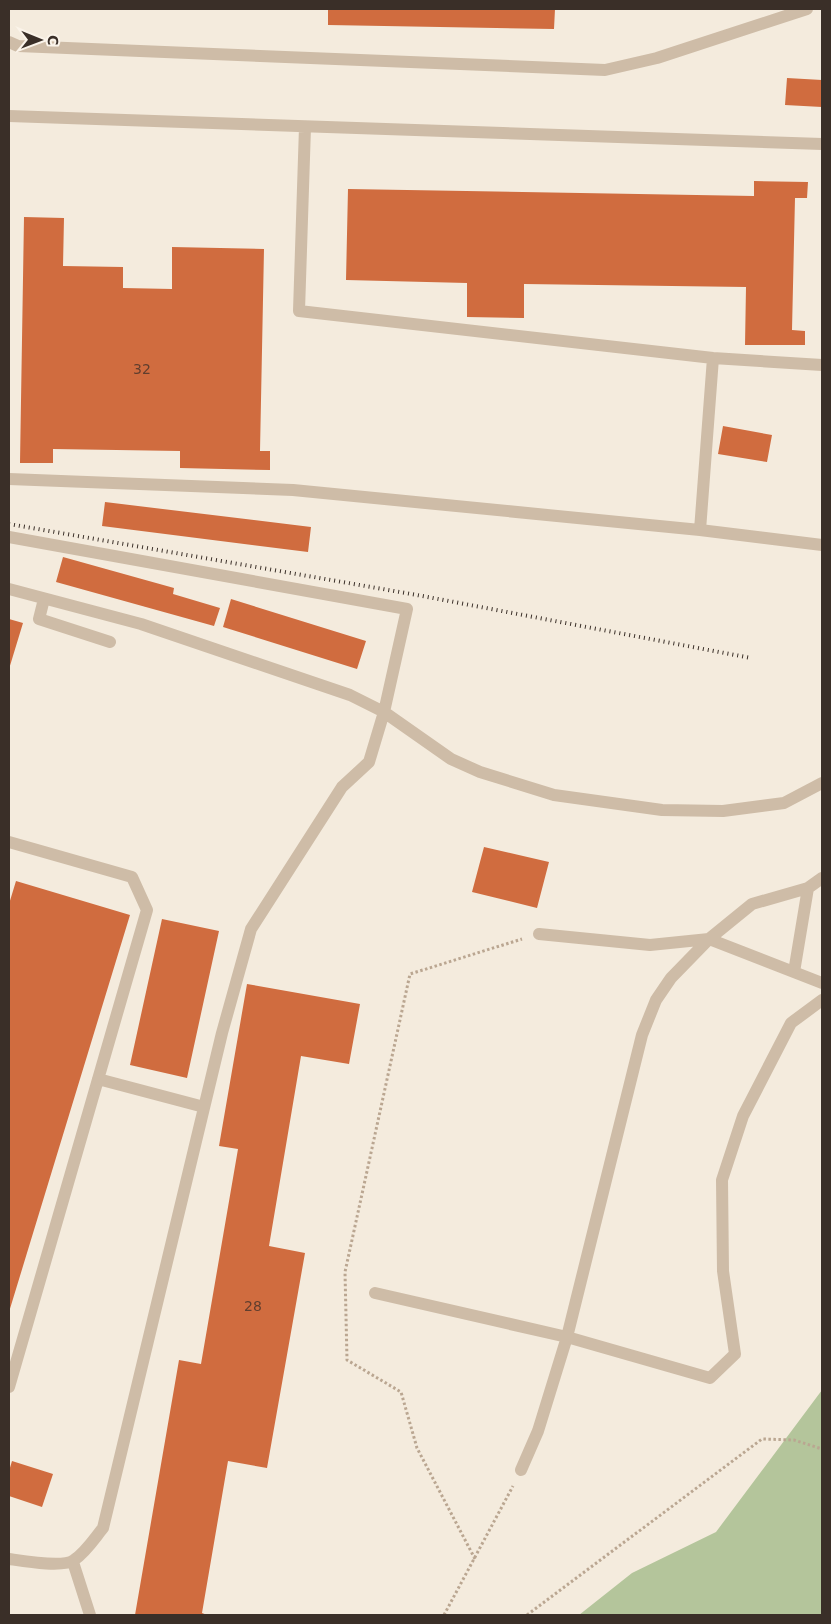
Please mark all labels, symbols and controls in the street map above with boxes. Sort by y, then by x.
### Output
north arrow [15,15,65,65]
text: С [45,35,61,46]
house number: 32 [133,361,151,377]
house number: 28 [244,1298,262,1314]

